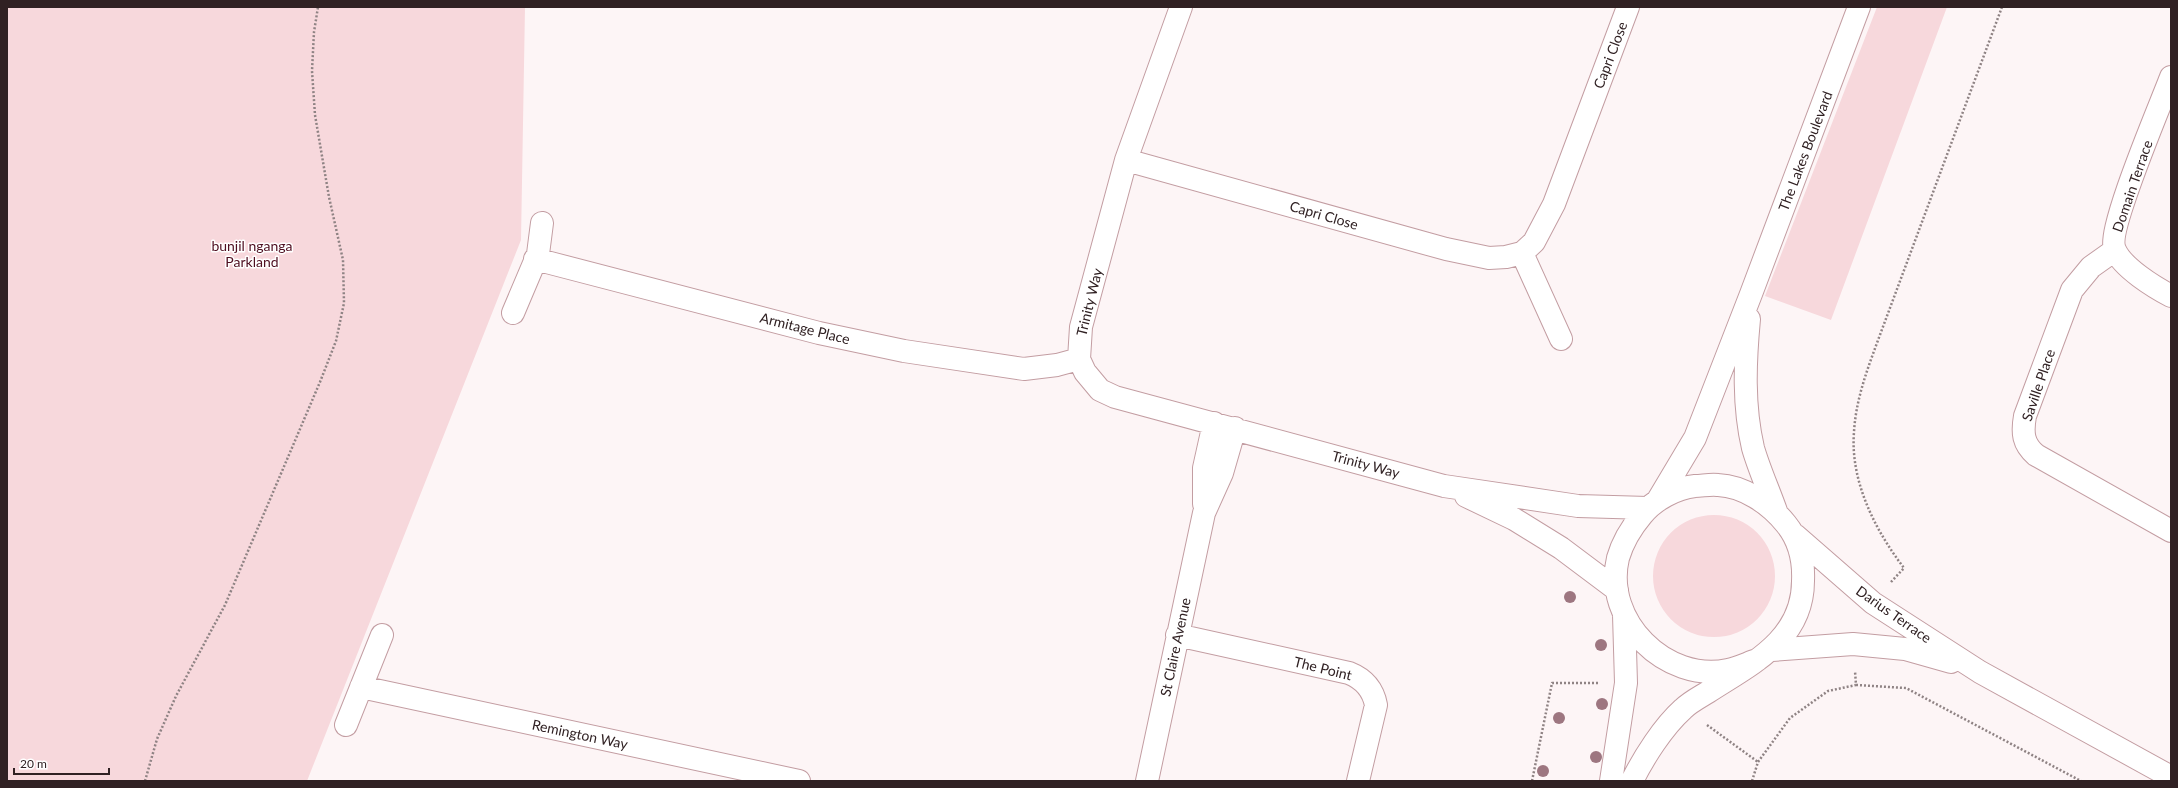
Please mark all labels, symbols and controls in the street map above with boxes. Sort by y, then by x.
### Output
street label: Capri Close [1589,19,1631,91]
street label: The Lakes Boulevard [1774,89,1836,213]
street label: Domain Terrace [2108,138,2156,234]
street label: Capri Close [1288,197,1360,233]
park label: bunjil nganga Parkland [211,237,293,270]
street label: Trinity Way [1072,266,1106,338]
street label: Armitage Place [758,309,852,347]
street label: Saville Place [2018,347,2058,423]
street label: Trinity Way [1330,447,1402,481]
street label: Darius Terrace [1853,582,1935,646]
street label: St Claire Avenue [1156,596,1194,698]
street label: The Point [1292,653,1354,683]
street label: Remington Way [531,716,630,753]
scale bar [14,750,109,776]
text: 20 m [20,756,47,771]

